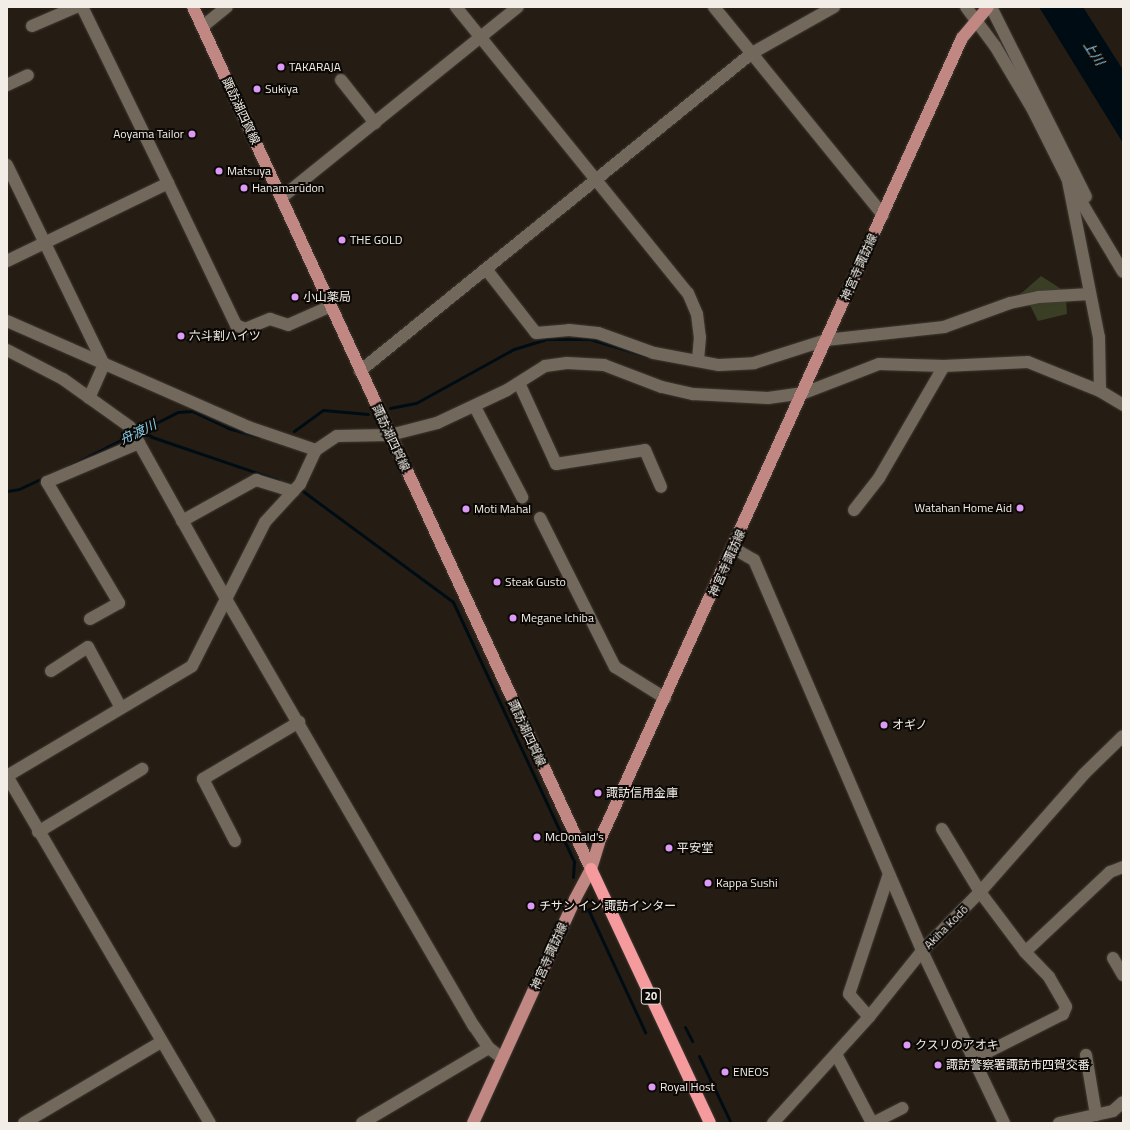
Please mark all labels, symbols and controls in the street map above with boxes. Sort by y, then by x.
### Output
water label: 上川 [1080,38,1108,68]
place label: TAKARAJA [289,60,341,74]
marker: TAKARAJA [276,62,286,72]
street label: 諏訪湖四賀線 [219,75,263,147]
place label: Sukiya [265,82,298,96]
marker: Sukiya [252,84,262,94]
place label: Aoyama Tailor [113,127,184,141]
marker: Aoyama Tailor [187,129,197,139]
place label: Matsuya [227,164,271,178]
marker: Matsuya [214,166,224,176]
place label: Hanamarūdon [252,181,324,195]
marker: Hanamarūdon [239,183,249,193]
street label: 神宮寺諏訪線 [838,231,880,303]
place label: THE GOLD [350,233,402,247]
marker: THE GOLD [337,235,347,245]
place label: 小山薬局 [303,290,351,304]
marker: 小山薬局 [290,292,300,302]
place label: 六斗割ハイツ [189,329,261,343]
marker: 六斗割ハイツ [176,331,186,341]
street label: 諏訪湖四賀線 [369,402,413,474]
water label: 舟渡川 [117,416,159,448]
place label: Watahan Home Aid [915,501,1012,515]
place label: Moti Mahal [474,502,531,516]
marker: Watahan Home Aid [1015,503,1025,513]
marker: Moti Mahal [461,504,471,514]
street label: 神宮寺諏訪線 [706,527,748,599]
place label: Steak Gusto [505,575,566,589]
marker: Steak Gusto [492,577,502,587]
place label: Megane Ichiba [521,611,594,625]
marker: Megane Ichiba [508,613,518,623]
street label: 諏訪湖四賀線 [505,697,549,769]
place label: オギノ [892,718,928,732]
marker: オギノ [879,720,889,730]
place label: 諏訪信用金庫 [606,786,678,800]
marker: 諏訪信用金庫 [593,788,603,798]
place label: McDonald's [545,830,604,844]
marker: McDonald's [532,832,542,842]
place label: 平安堂 [677,841,713,855]
marker: 平安堂 [664,843,674,853]
place label: Kappa Sushi [716,876,778,890]
marker: Kappa Sushi [703,878,713,888]
place label: チサン イン 諏訪インター [539,899,676,913]
marker: チサン イン 諏訪インター [526,901,536,911]
street label: Akiha Kodō [921,902,971,952]
street label: 神宮寺諏訪線 [528,920,570,992]
road number: 20 [640,987,662,1005]
place label: クスリのアオキ [915,1038,999,1052]
marker: クスリのアオキ [902,1040,912,1050]
place label: 諏訪警察署諏訪市四賀交番 [946,1058,1090,1072]
marker: 諏訪警察署諏訪市四賀交番 [933,1060,943,1070]
place label: ENEOS [733,1065,769,1079]
marker: ENEOS [720,1067,730,1077]
place label: Royal Host [660,1080,715,1094]
marker: Royal Host [647,1082,657,1092]

